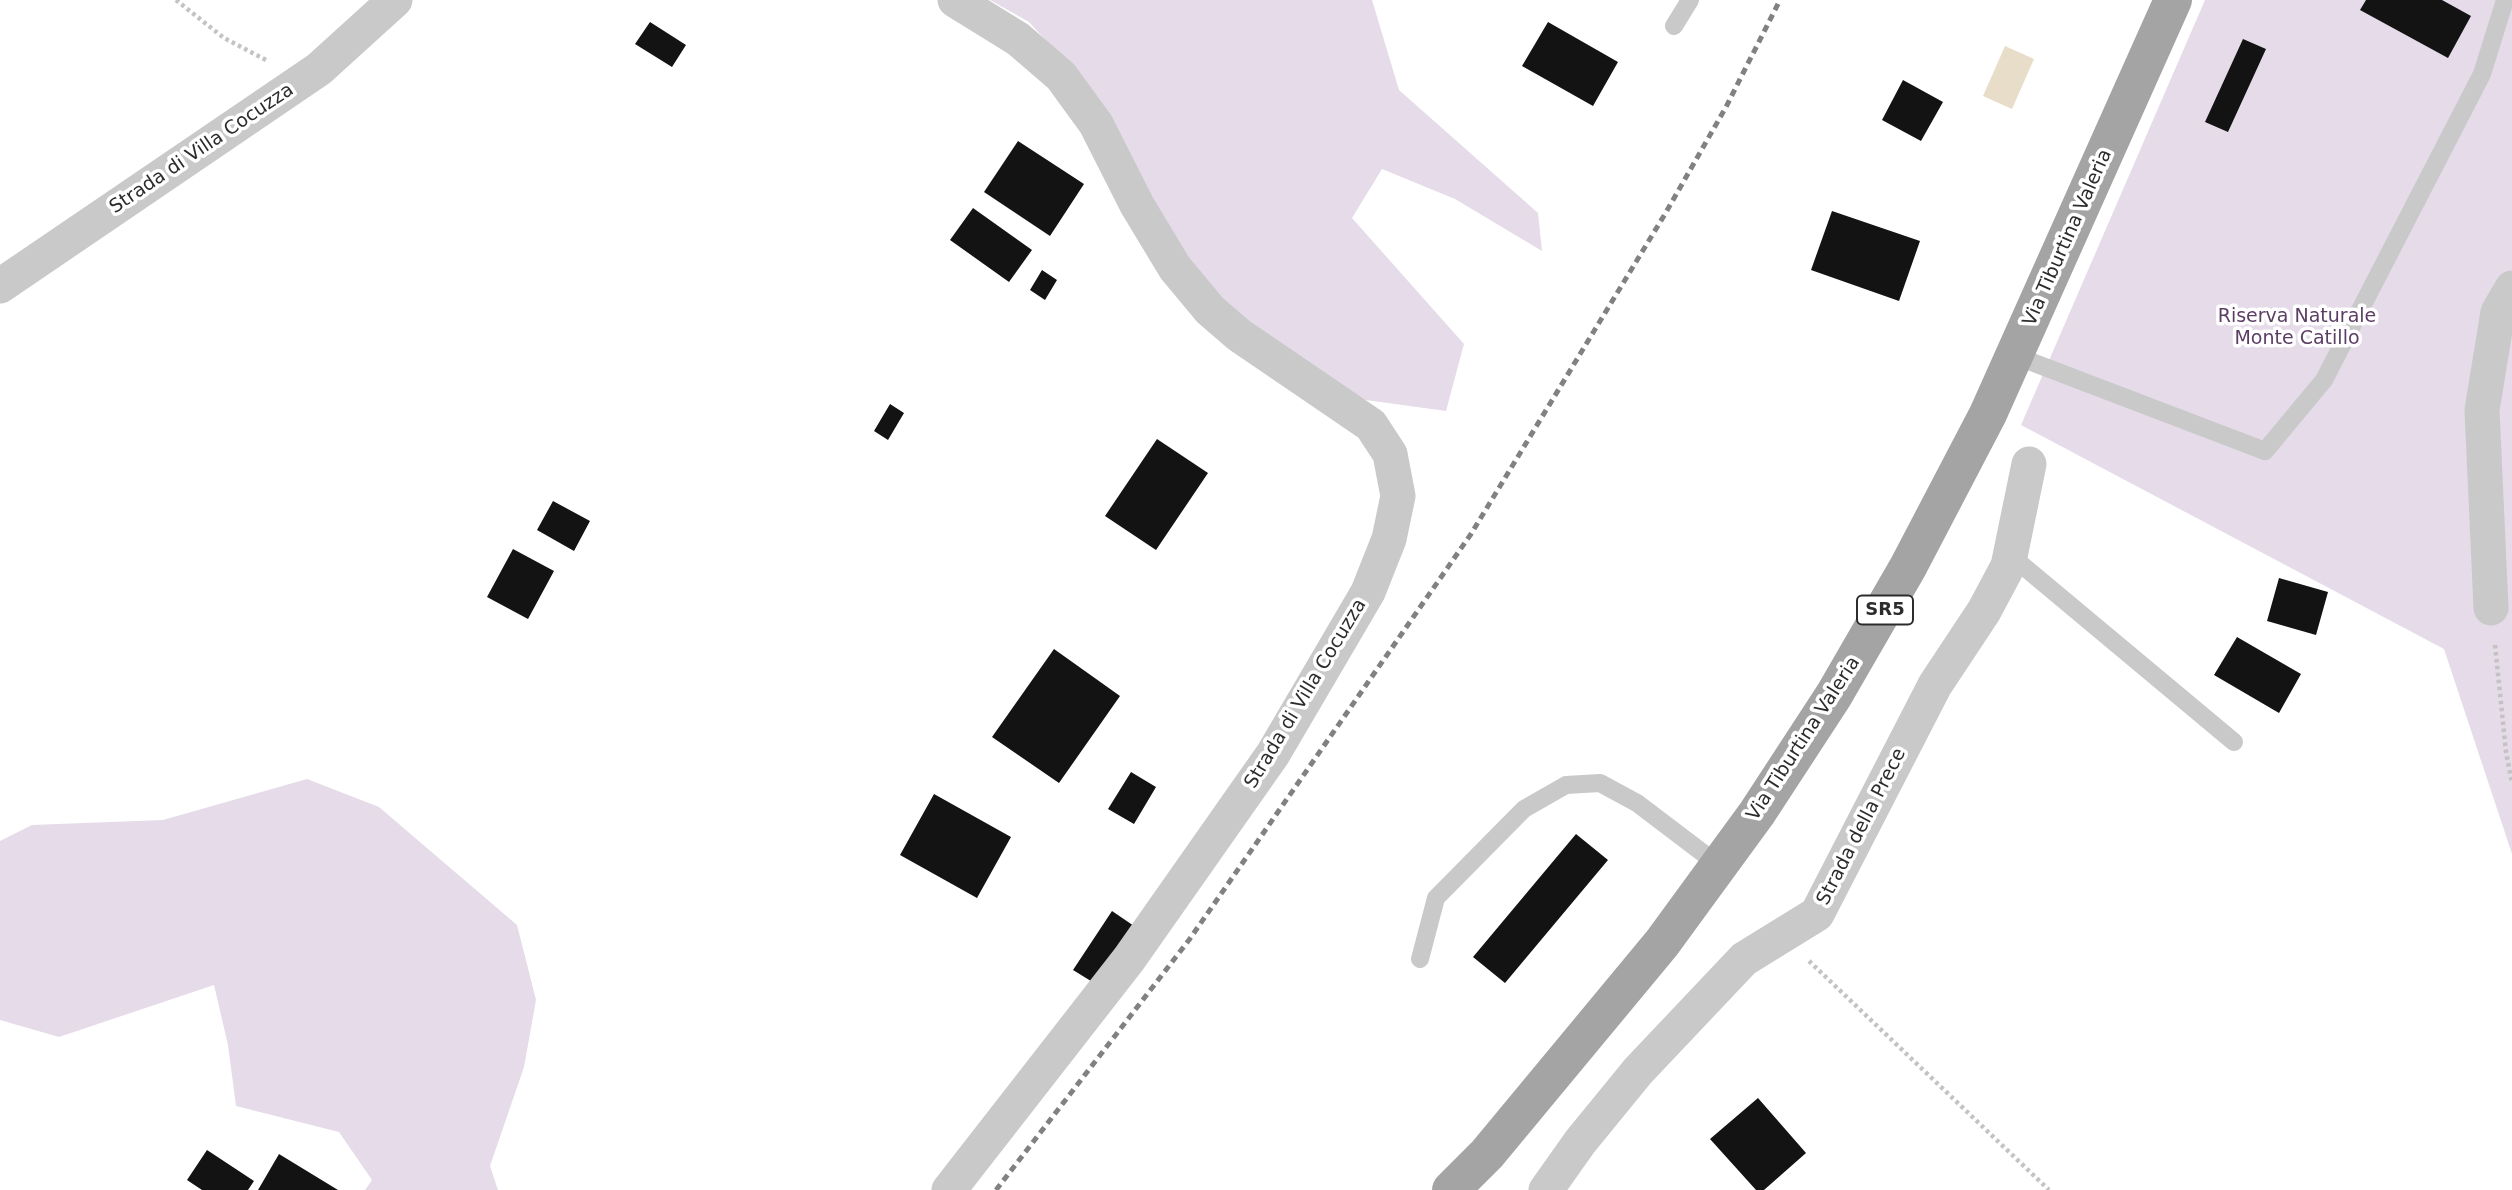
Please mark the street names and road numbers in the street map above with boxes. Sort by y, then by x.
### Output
street label: Strada di Villa Cocuzza [106,79,298,219]
street label: Via Tiburtina Valeria [2019,146,2117,330]
street label: Strada di Villa Cocuzza [1240,595,1372,793]
road number: SR5 [1857,596,1913,624]
street label: Via Tiburtina Valeria [1742,653,1866,825]
street label: Strada della Prece [1813,745,1911,909]

